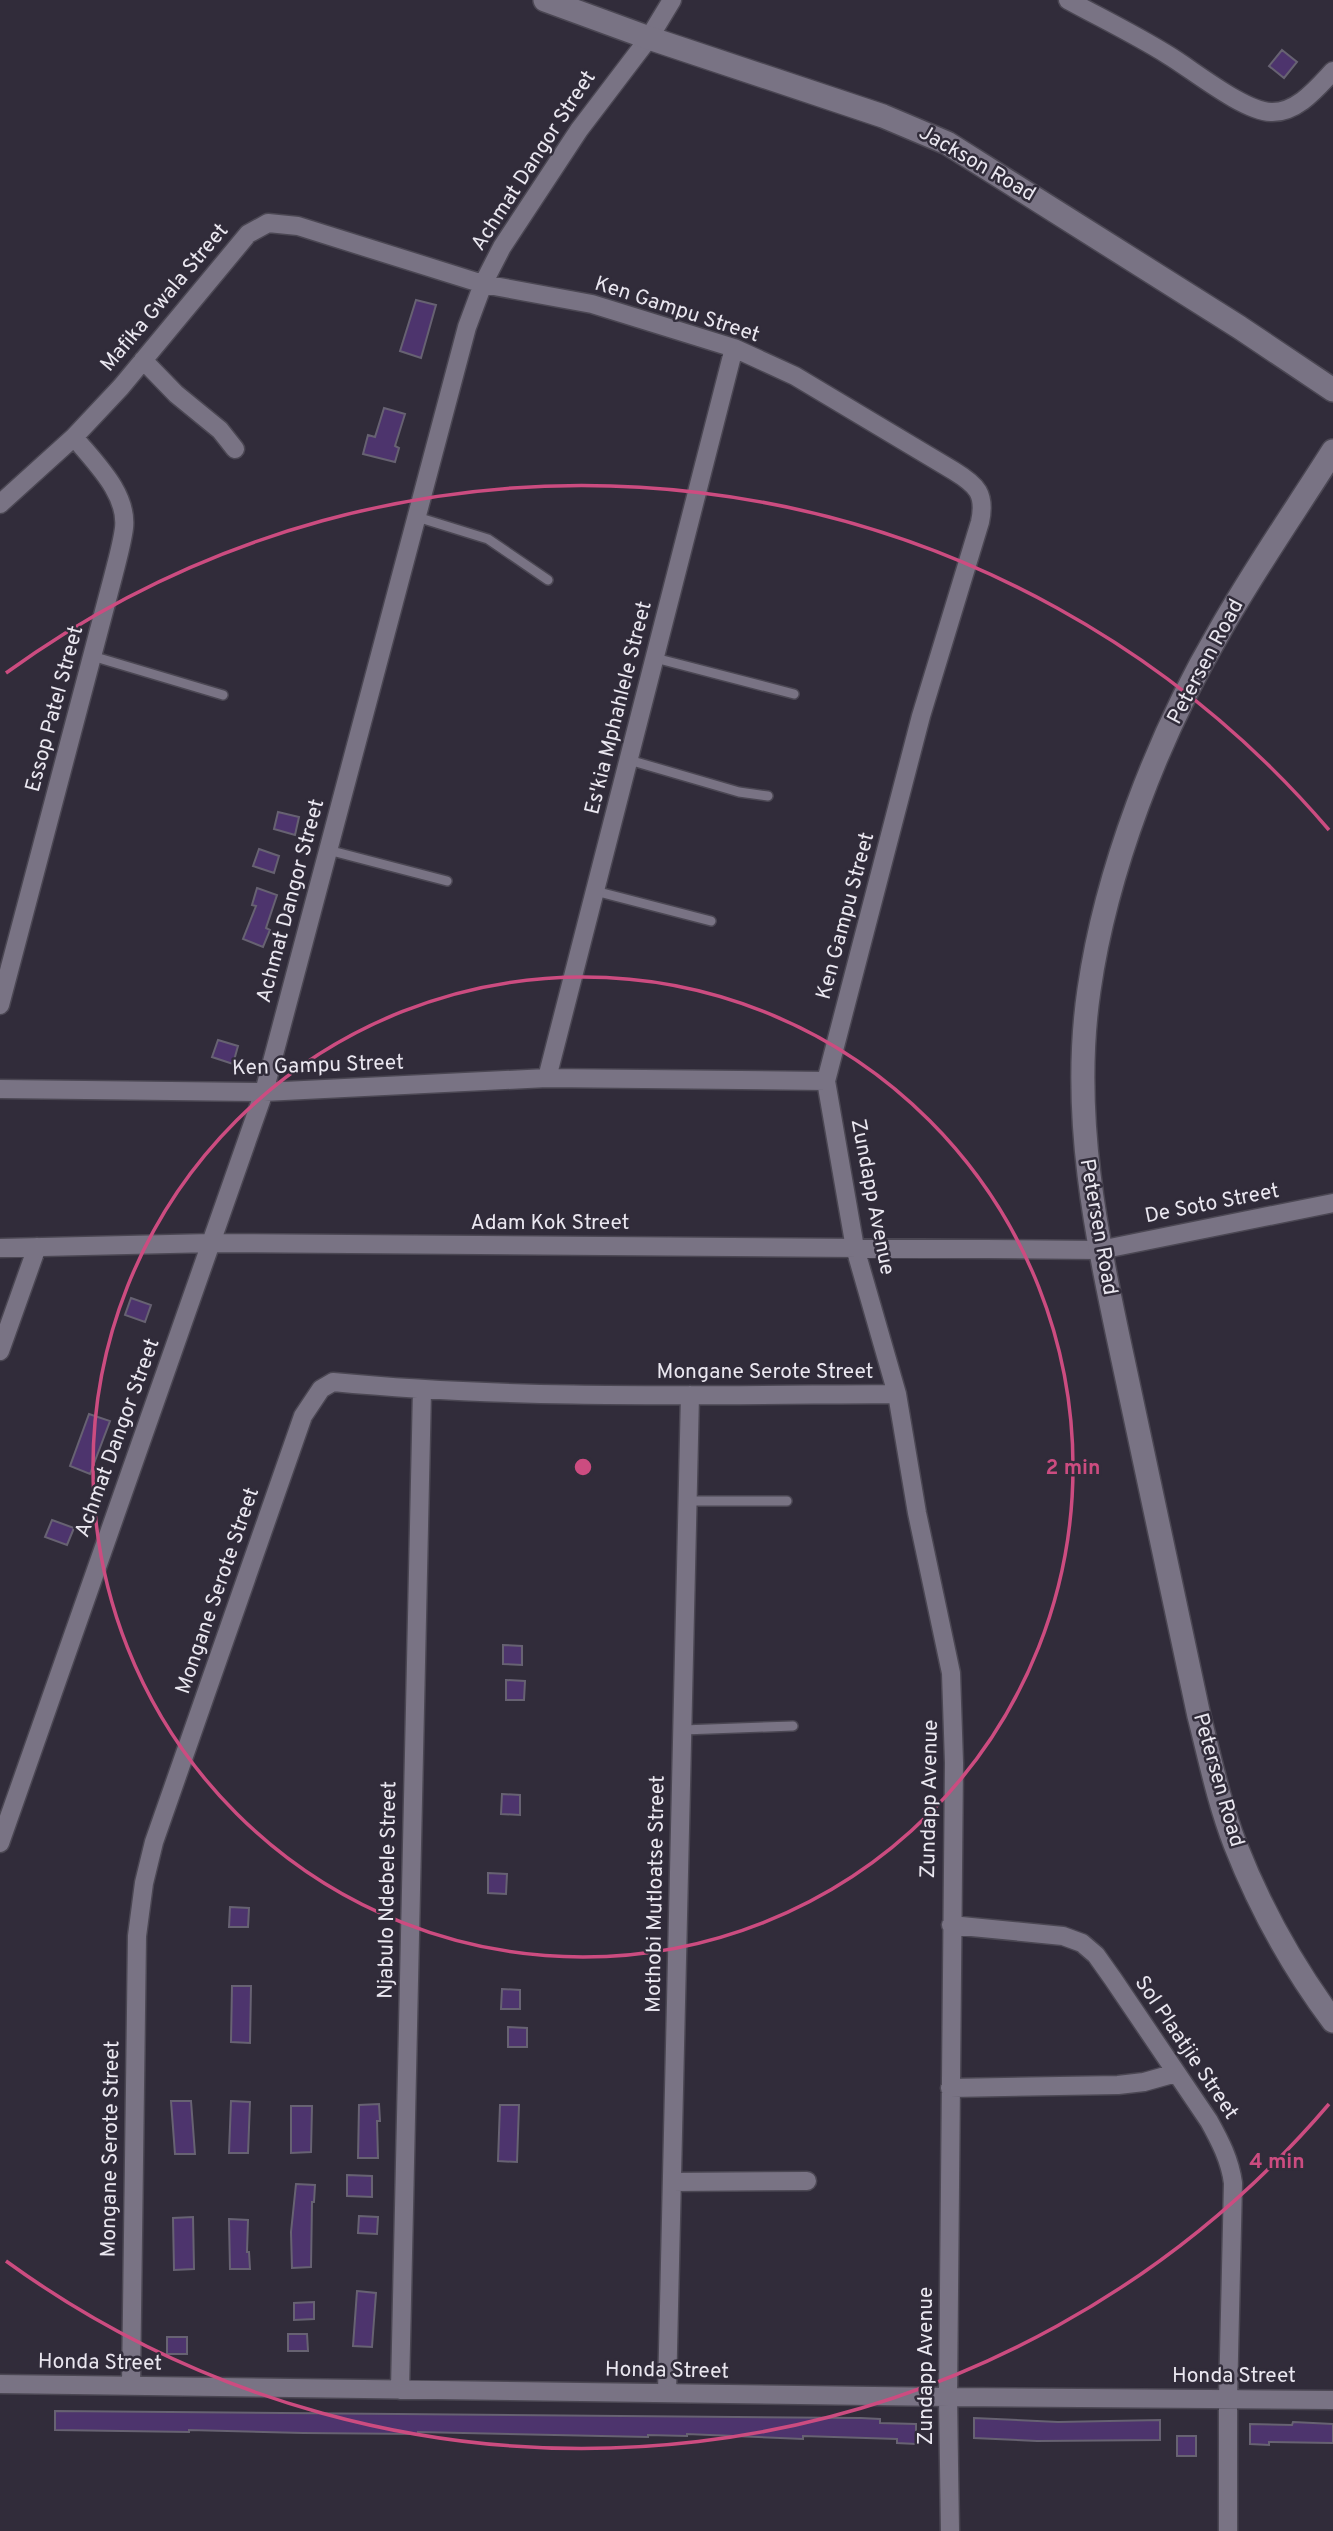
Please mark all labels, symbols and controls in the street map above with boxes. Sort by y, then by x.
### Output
street label: Achmat Dangor Street [466,66,602,256]
street label: Jackson Road [914,120,1040,208]
street label: Mafika Gwala Street [95,218,235,378]
street label: Ken Gampu Street [591,271,763,349]
street label: Petersen Road [1162,595,1250,729]
street label: Es'kia Mphahlele Street [579,599,659,817]
street label: Essop Patel Street [20,623,90,795]
street label: Achmat Dangor Street [251,796,331,1006]
street label: Ken Gampu Street [811,829,881,1003]
street label: Ken Gampu Street [232,1050,404,1082]
street label: Zundapp Avenue [844,1117,900,1277]
street label: Petersen Road [1073,1157,1123,1297]
street label: De Soto Street [1143,1178,1281,1230]
street label: Adam Kok Street [471,1210,629,1237]
street label: Achmat Dangor Street [69,1335,167,1541]
street label: Mongane Serote Street [657,1359,873,1386]
centre of rings [571,1455,595,1479]
text: 2 min [1046,1455,1100,1482]
street label: Mongane Serote Street [170,1484,266,1698]
street label: Petersen Road [1186,1710,1250,1850]
street label: Zundapp Avenue [915,1719,945,1879]
street label: Mothobi Mutloatse Street [640,1775,672,2013]
street label: Njabulo Ndebele Street [373,1781,403,1999]
street label: Sol Plaatjie Street [1128,1971,1244,2125]
street label: Mongane Serote Street [96,2040,126,2258]
text: 4 min [1249,2149,1305,2176]
street label: Zundapp Avenue [913,2287,940,2445]
street label: Honda Street [38,2348,162,2378]
street label: Honda Street [605,2356,729,2386]
street label: Honda Street [1172,2363,1296,2390]

